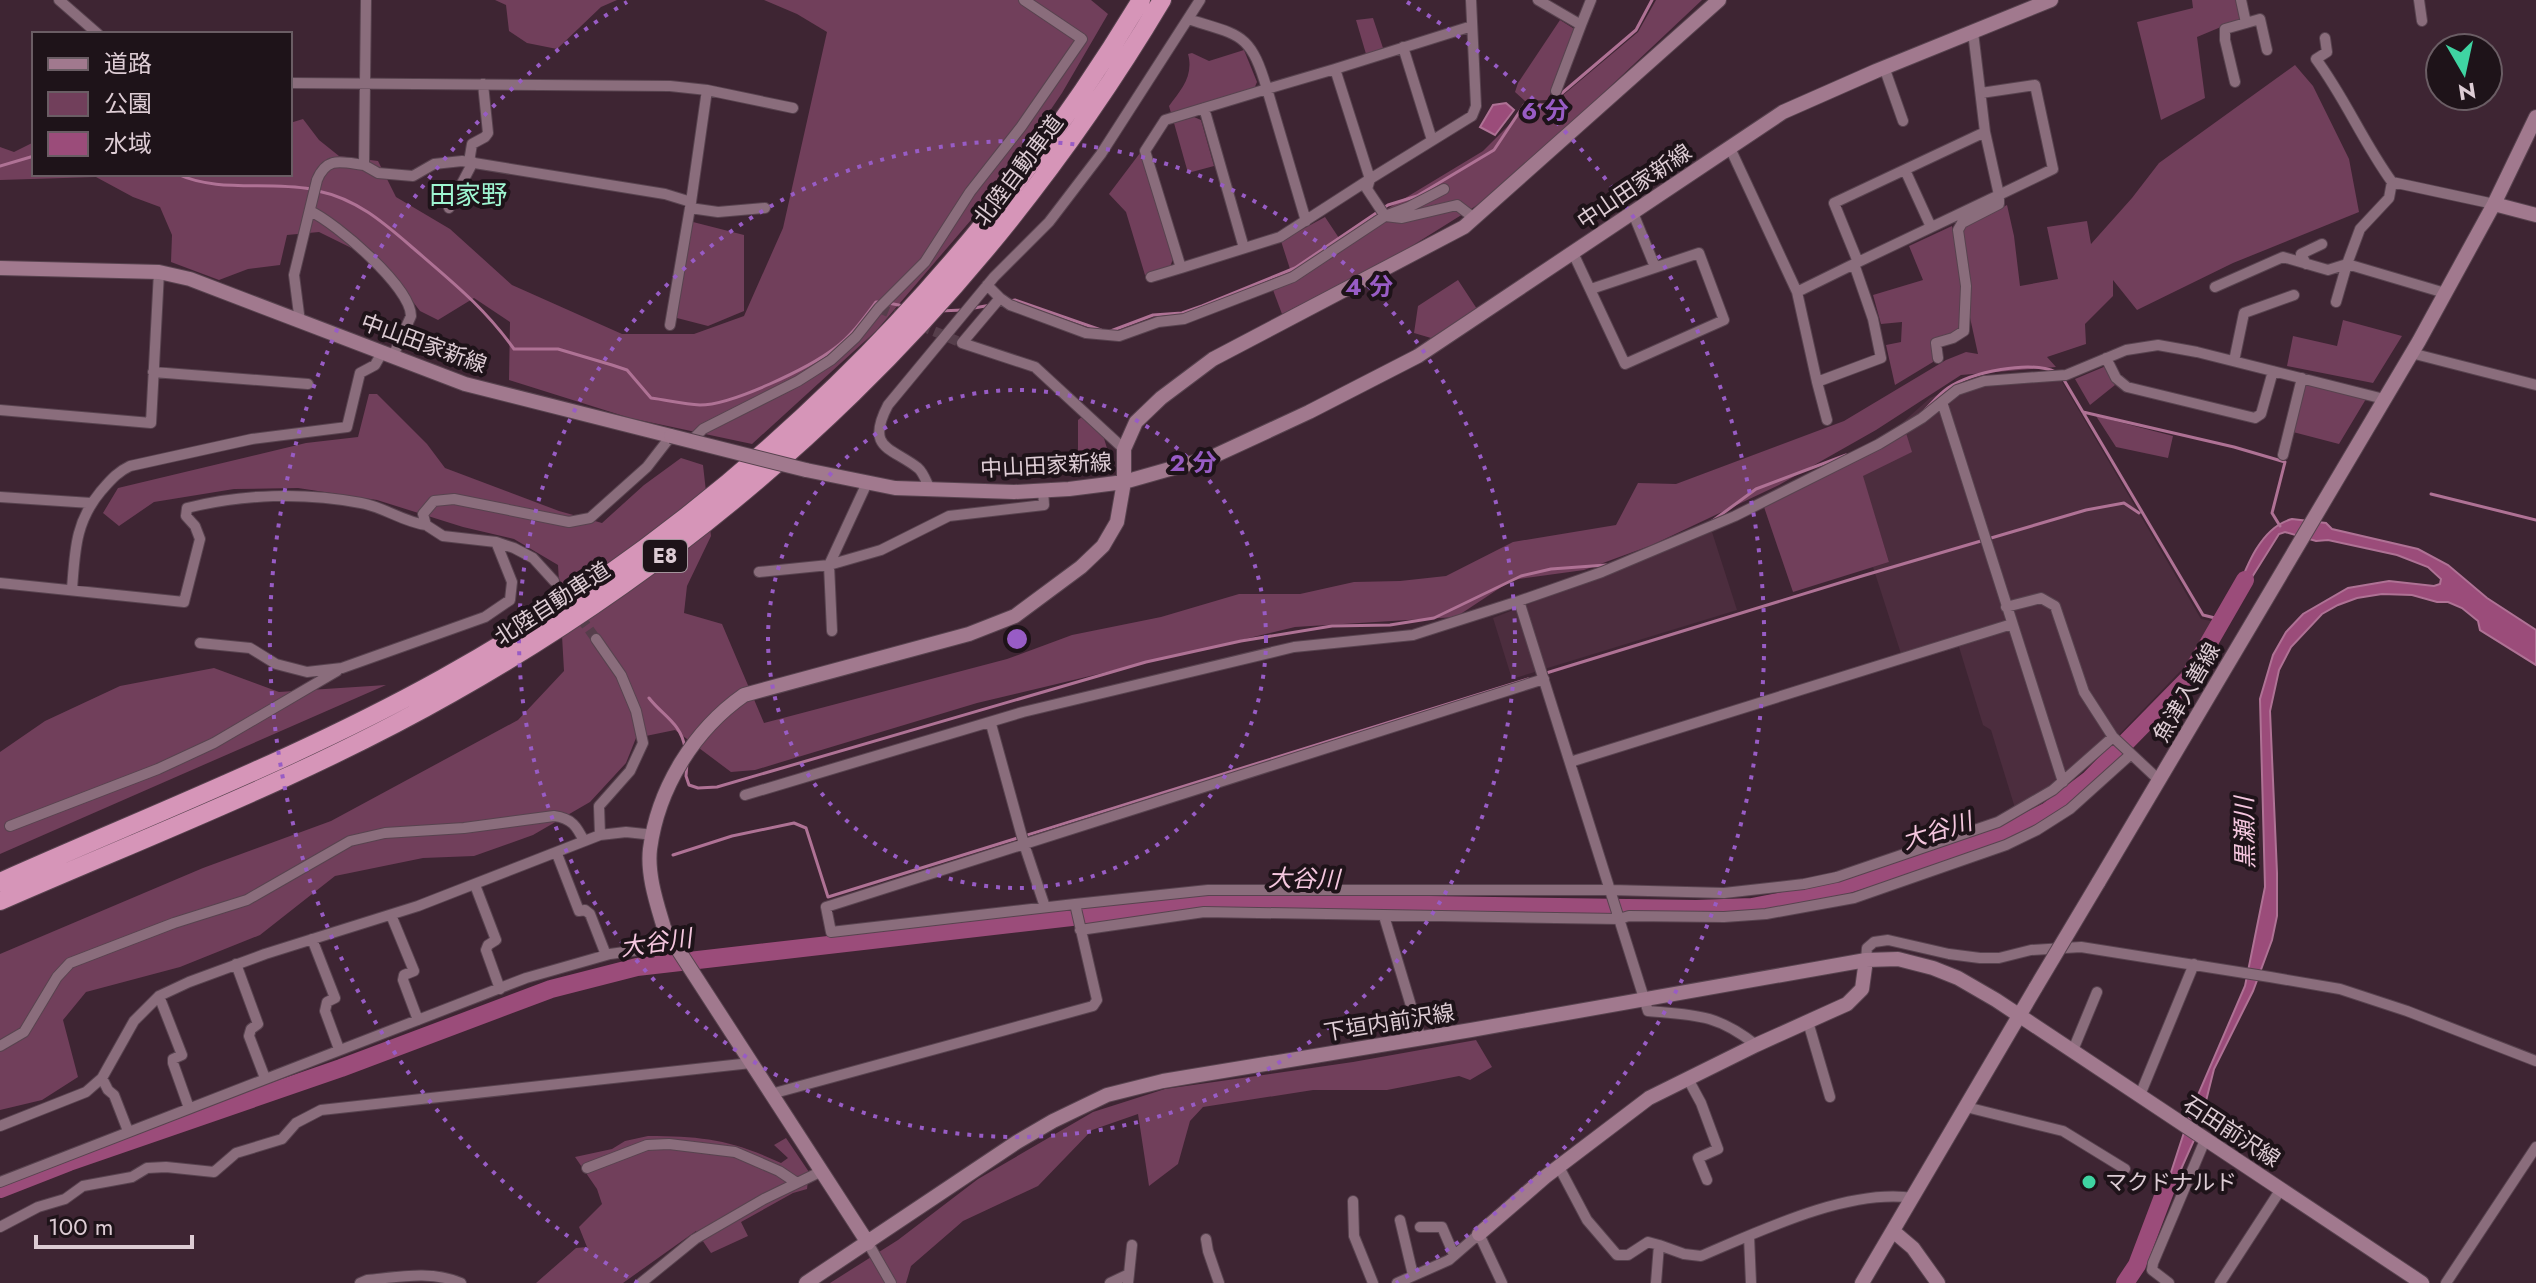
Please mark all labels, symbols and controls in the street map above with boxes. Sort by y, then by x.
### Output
legend [32,32,292,176]
north arrow [2424,32,2504,112]
text: 道路 [104,46,152,81]
text: N [2456,75,2478,109]
text: 公園 [104,86,152,121]
text: 6 分 [1521,93,1569,128]
street label: 北陸自動車道 [965,108,1071,232]
text: 水域 [104,126,152,161]
street label: 中山田家新線 [1570,136,1698,236]
district label: 田家野 [429,176,507,214]
text: 4 分 [1345,269,1393,304]
street label: 中山田家新線 [357,305,491,381]
text: 2 分 [1170,445,1216,480]
street label: 中山田家新線 [979,446,1113,484]
road number: E8 [643,540,687,572]
street label: 北陸自動車道 [488,554,616,652]
centre of rings [1003,625,1031,653]
street label: 魚津入善線 [2145,636,2227,748]
water label: 黒瀬川 [2226,794,2263,869]
water label: 大谷川 [1897,802,1979,858]
water label: 大谷川 [1268,860,1343,897]
water label: 大谷川 [618,920,697,965]
street label: 下垣内前沢線 [1321,996,1457,1048]
street label: 石田前沢線 [2177,1088,2287,1174]
place label: マクドナルド [2105,1166,2237,1198]
marker: マクドナルド [2080,1173,2098,1191]
scale bar [36,1199,192,1249]
text: 100 m [48,1209,114,1244]

